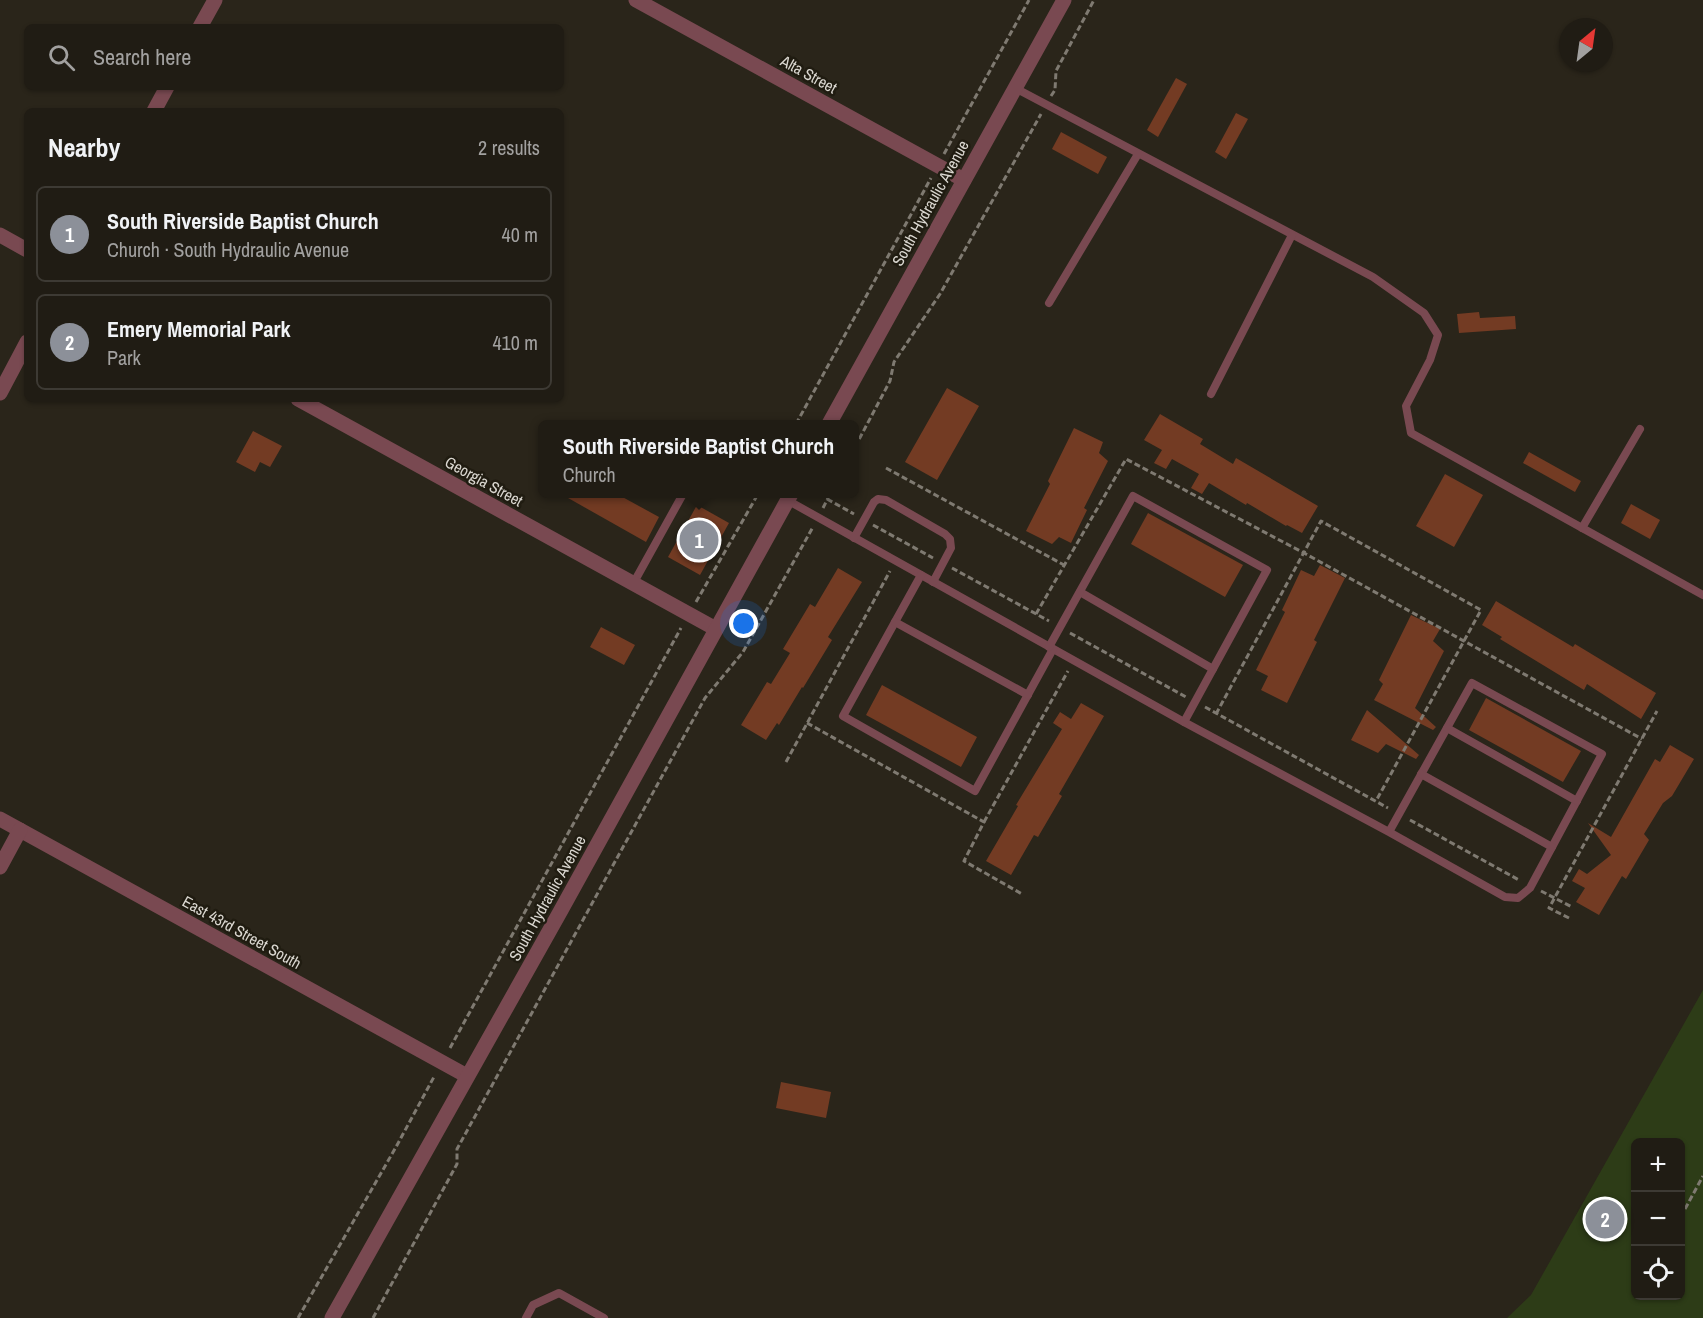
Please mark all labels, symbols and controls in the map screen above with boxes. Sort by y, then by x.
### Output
north arrow [1559,18,1613,72]
search box [24,24,564,90]
icon: search [45,41,78,74]
text: Search here [93,42,191,72]
street label: Alta Street [776,49,841,99]
text: Nearby [48,130,120,165]
text: 2 results [478,134,540,161]
street label: South Hydraulic Avenue [886,136,974,270]
text: South Riverside Baptist Church [107,206,379,236]
text: 1 [65,221,74,248]
text: 40 m [502,221,538,248]
text: Church · South Hydraulic Avenue [107,236,349,263]
text: Emery Memorial Park [107,314,291,344]
text: 2 [65,329,74,356]
text: 410 m [492,329,538,356]
text: Park [107,344,141,371]
popup [538,420,859,498]
text: South Riverside Baptist Church [563,431,834,461]
street label: Georgia Street [441,451,527,512]
text: Church [563,461,616,488]
pin: 1 [680,518,718,562]
your location [729,609,758,638]
street label: South Hydraulic Avenue [503,831,591,965]
street label: East 43rd Street South [179,890,305,974]
map controls [1631,1138,1685,1300]
button: + [1631,1138,1685,1192]
button: − [1631,1192,1685,1246]
pin: 2 [1586,1196,1624,1242]
button: locate [1631,1246,1685,1300]

